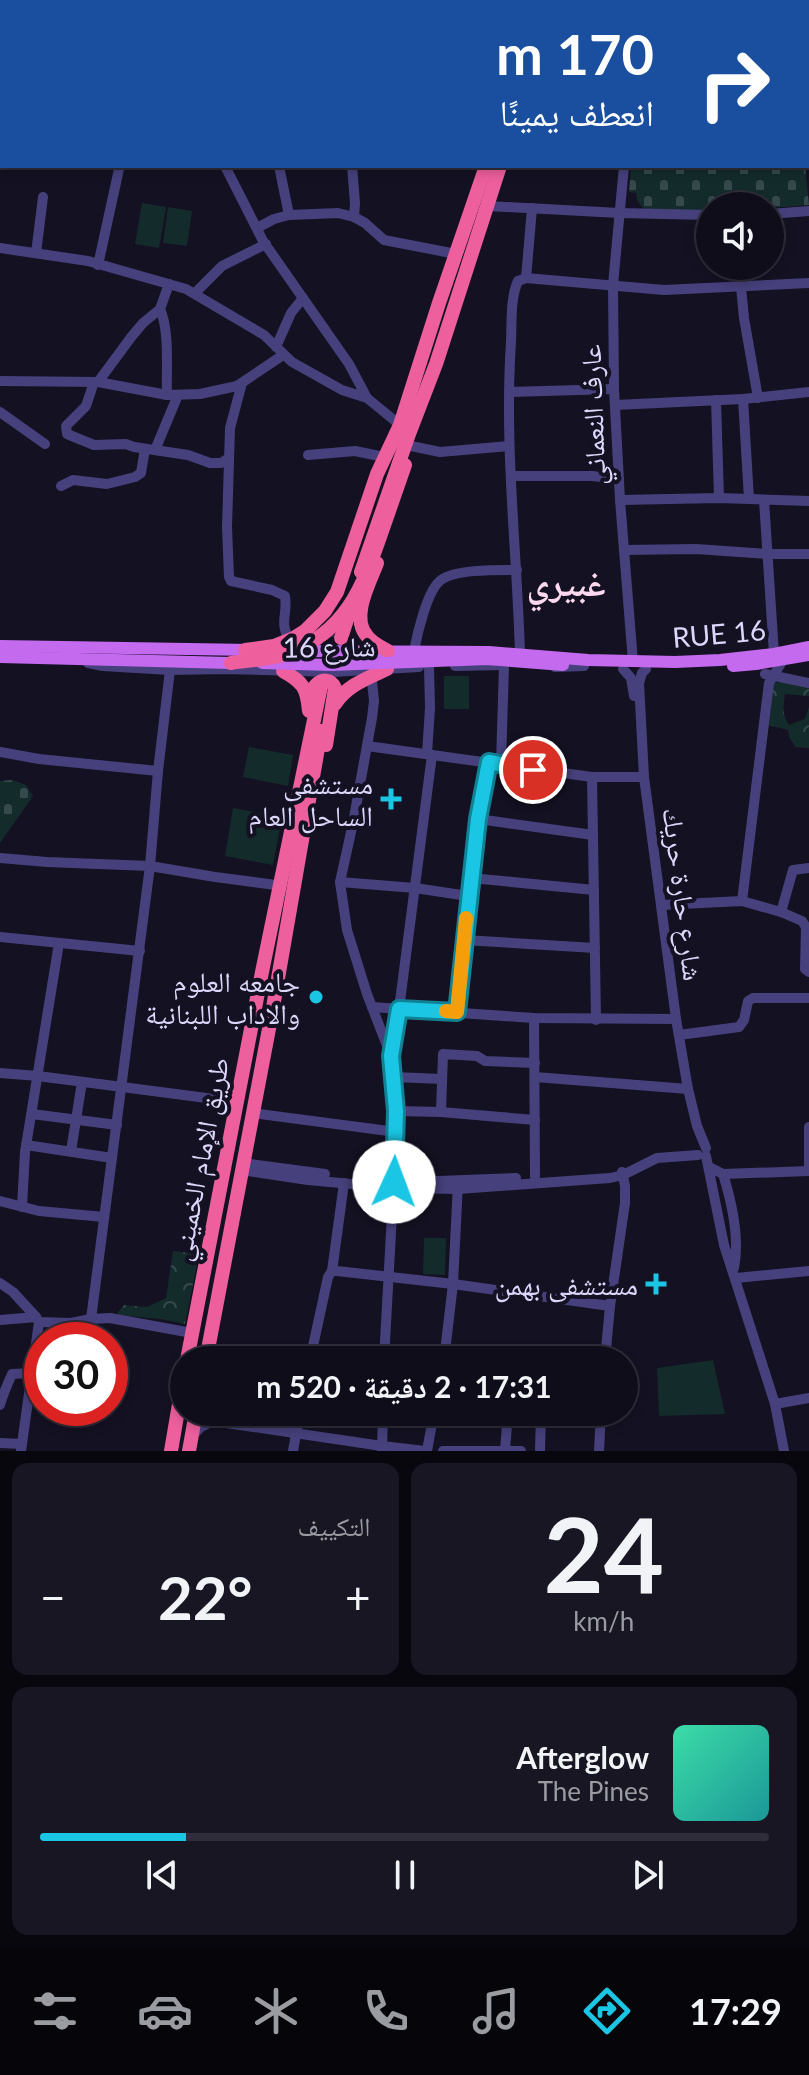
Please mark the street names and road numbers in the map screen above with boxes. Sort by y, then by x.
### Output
street label: عارف النعماني [573,344,619,486]
street label: RUE 16 [671,612,767,654]
street label: شارع 16 [282,628,376,666]
street label: شارع حارة حريك [655,806,711,983]
street label: طريق الإمام الخميني [163,1054,242,1265]

